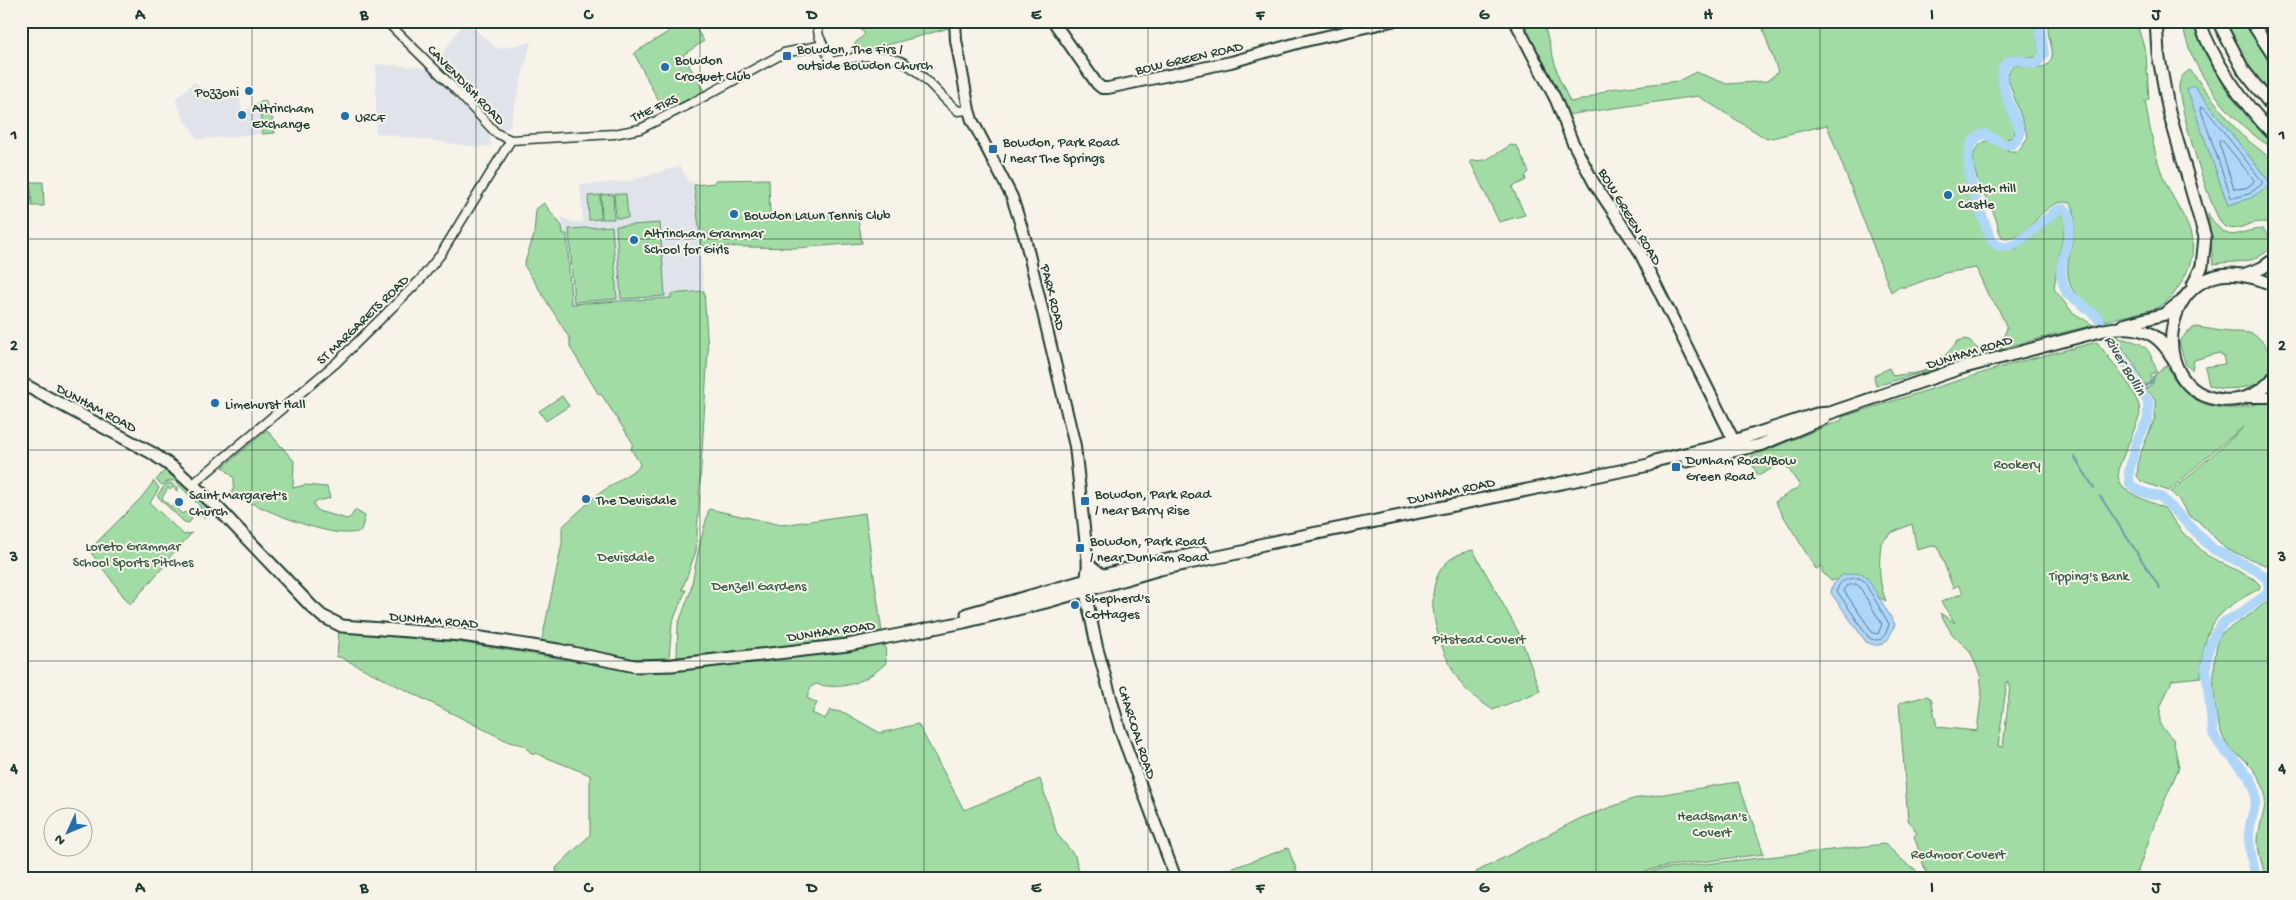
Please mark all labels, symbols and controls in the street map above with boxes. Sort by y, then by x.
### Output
text: A [134,7,146,26]
text: B [359,7,369,26]
text: C [583,7,594,26]
text: D [805,7,818,26]
text: E [1031,7,1042,26]
text: F [1255,7,1266,26]
text: G [1479,7,1490,26]
text: H [1703,7,1713,26]
text: I [1930,7,1934,26]
text: J [2151,7,2162,26]
street label: BOW GREEN ROAD [1133,39,1246,80]
street label: CAVENDISH ROAD [423,42,508,130]
place label: Bowdon, The Firs / outside Bowdon Church [796,42,934,75]
marker: Bowdon, The Firs / outside Bowdon Church [781,50,793,62]
place label: Bowdon Croquet Club [674,53,751,86]
marker: Bowdon Croquet Club [659,61,671,73]
place label: Pozzoni [194,85,239,102]
marker: Pozzoni [243,85,255,97]
street label: THE FIRS [628,91,682,128]
place label: Altrincham Exchange [252,101,314,134]
marker: Altrincham Exchange [236,109,248,121]
marker: URCF [339,110,351,122]
place label: URCF [355,110,386,127]
text: 1 [10,127,17,146]
text: 1 [2278,127,2285,146]
place label: Bowdon, Park Road / near The Springs [1002,135,1120,168]
marker: Bowdon, Park Road / near The Springs [987,143,999,155]
street label: BOW GREEN ROAD [1593,165,1665,270]
place label: Watch Hill Castle [1958,181,2016,214]
marker: Watch Hill Castle [1942,189,1954,201]
marker: Bowdon Lawn Tennis Club [728,208,740,220]
place label: Bowdon Lawn Tennis Club [743,208,891,225]
place label: Altrincham Grammar School for Girls [644,226,764,259]
marker: Altrincham Grammar School for Girls [628,234,640,246]
street label: PARK ROAD [1035,262,1068,333]
street label: ST MARGARETS ROAD [314,272,414,369]
street label: DUNHAM ROAD [1924,332,2015,375]
water label: River Bollin [2099,333,2150,400]
text: 2 [10,338,18,357]
text: 2 [2278,338,2286,357]
street label: DUNHAM ROAD [52,380,140,438]
marker: Limehurst Hall [209,397,221,409]
place label: Limehurst Hall [225,397,306,414]
place label: Dunham Road/Bow Green Road [1685,453,1796,486]
park label: Rookery [1993,457,2041,474]
marker: Dunham Road/Bow Green Road [1670,461,1682,473]
street label: DUNHAM ROAD [1405,475,1498,510]
place label: Bowdon, Park Road / near Barry Rise [1094,487,1212,520]
place label: Saint Margaret's Church [189,488,288,521]
marker: The Devisdale [580,493,592,505]
place label: The Devisdale [595,493,677,510]
marker: Bowdon, Park Road / near Barry Rise [1079,495,1091,507]
marker: Saint Margaret's Church [173,496,185,508]
place label: Bowdon, Park Road / near Dunham Road [1089,534,1210,567]
park label: Loreto Grammar School Sports Pitches [73,539,194,572]
marker: Bowdon, Park Road / near Dunham Road [1074,542,1086,554]
text: 3 [9,549,18,568]
text: 3 [2277,549,2286,568]
park label: Devisdale [597,550,655,567]
park label: Tipping's Bank [2048,569,2131,586]
park label: Denzell Gardens [711,579,807,596]
place label: Shepherd's Cottages [1085,591,1151,624]
marker: Shepherd's Cottages [1069,599,1081,611]
street label: DUNHAM ROAD [388,609,480,634]
street label: DUNHAM ROAD [785,618,877,647]
park label: Pitstead Covert [1432,632,1527,649]
street label: CHARCOAL ROAD [1113,684,1159,782]
text: 4 [9,761,18,780]
text: 4 [2277,761,2286,780]
north arrow [42,808,92,858]
park label: Headsman's Covert [1677,809,1748,842]
text: N [51,830,70,848]
park label: Redmoor Covert [1911,847,2006,864]
text: A [134,880,146,899]
text: B [359,880,369,899]
text: C [583,880,594,899]
text: D [805,880,818,899]
text: E [1031,880,1042,899]
text: F [1255,880,1266,899]
text: G [1479,880,1490,899]
text: H [1703,880,1713,899]
text: I [1930,880,1934,899]
text: J [2151,880,2162,899]

